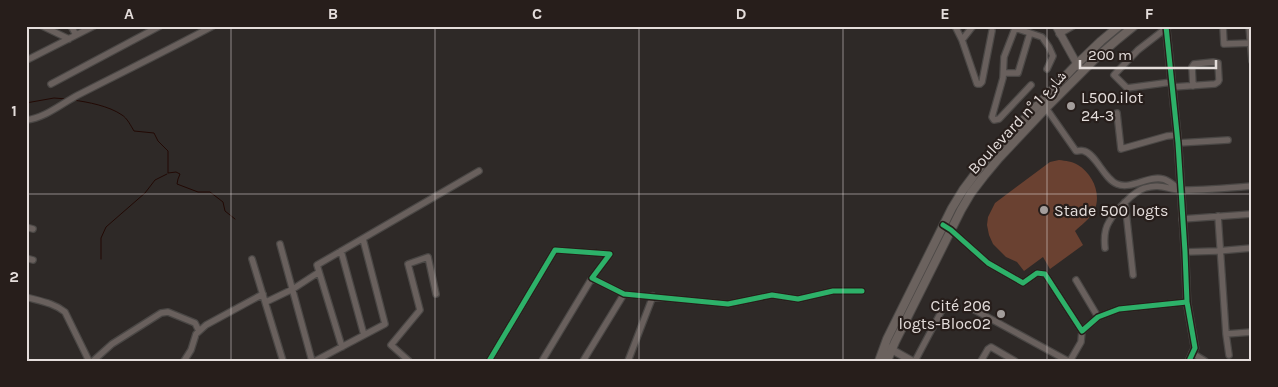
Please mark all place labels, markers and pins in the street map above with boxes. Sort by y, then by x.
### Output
place label: L500.ilot 24-3 [1081,88,1143,125]
marker: L500.ilot 24-3 [1065,100,1077,112]
place label: Stade 500 logts [1054,201,1169,220]
marker: Stade 500 logts [1038,204,1050,216]
place label: Cité 206 logts-Bloc02 [899,296,991,333]
marker: Cité 206 logts-Bloc02 [995,308,1007,320]

